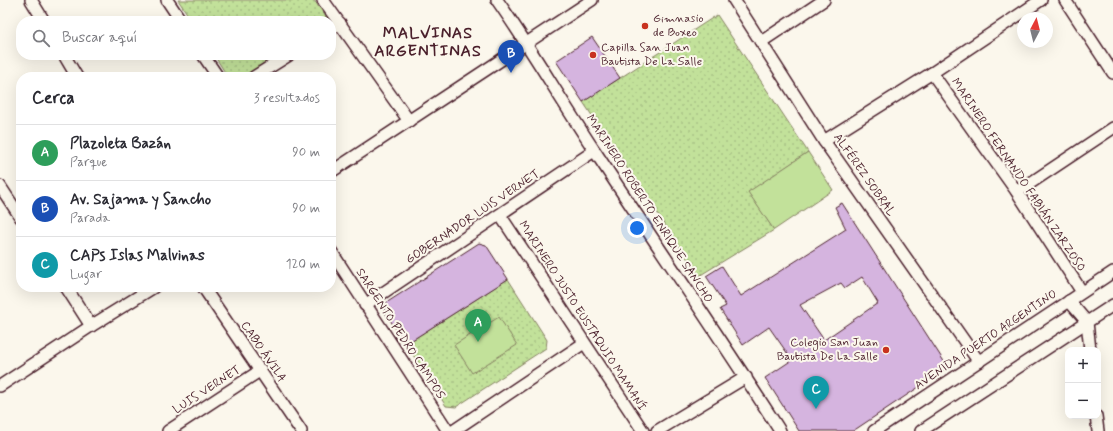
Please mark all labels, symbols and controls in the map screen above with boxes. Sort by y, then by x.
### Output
place label: Gimnasio de Boxeo [653,11,704,41]
north arrow [1017,12,1053,48]
search box [16,16,336,60]
marker: Gimnasio de Boxeo [640,21,650,31]
district label: MALVINAS ARGENTINAS [374,23,482,62]
icon: search [30,27,52,49]
text: Buscar aquí [62,28,137,48]
pin: B [498,40,524,73]
place label: Capilla San Juan Bautista De La Salle [601,40,702,70]
marker: Capilla San Juan Bautista De La Salle [588,50,598,60]
street label: MARINERO FERNANDO FABIÁN ZARZOSO [947,75,1089,275]
text: Cerca [32,87,75,109]
text: 3 resultados [254,90,320,107]
street label: MARINERO ROBERTO ENRIQUE SANCHO [582,112,716,306]
street label: ALFÉREZ SOBRAL [829,130,899,220]
text: Plazoleta Bazán [70,134,171,154]
text: A [41,144,49,161]
text: 90 m [292,144,320,161]
text: Parque [70,154,107,171]
street label: GOBERNADOR LUIS VERNET [403,166,543,268]
text: Av. Sajama y Sancho [70,190,211,210]
text: B [41,200,49,217]
text: 90 m [292,200,320,217]
text: Parada [70,210,110,227]
street label: MARINERO JUSTO EUSTAQUIO MAMANÍ [515,218,649,414]
your location [627,218,647,238]
text: CAPs Islas Malvinas [70,246,205,266]
text: C [40,256,50,273]
text: 120 m [286,256,320,273]
text: Lugar [70,266,102,283]
street label: SARGENTO PEDRO CAMPOS [352,266,448,403]
street label: AVENIDA PUERTO ARGENTINO [912,286,1061,394]
pin: A [465,309,491,342]
street label: CABO ÁVILA [237,318,289,386]
place label: Colegio San Juan Bautista De La Salle [777,335,878,365]
marker: Colegio San Juan Bautista De La Salle [881,345,891,355]
map controls [1065,347,1101,419]
button: + [1065,347,1101,383]
street label: LUIS VERNET [170,362,244,418]
pin: C [803,376,829,409]
button: − [1065,383,1101,419]

